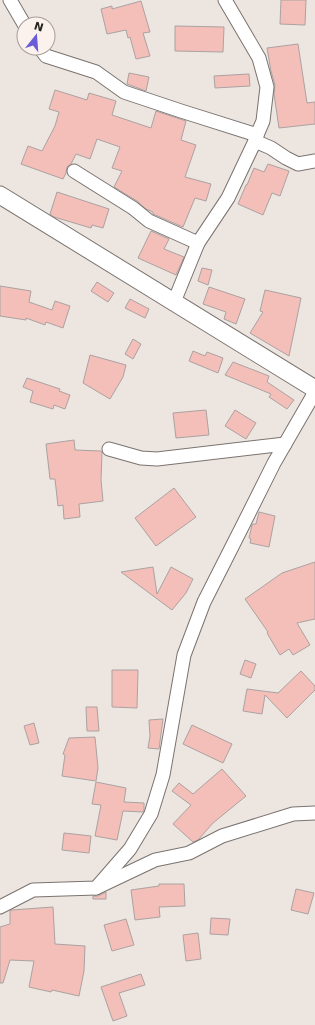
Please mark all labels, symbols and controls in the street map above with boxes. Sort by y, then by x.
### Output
north arrow [16,16,56,56]
text: N [32,19,45,34]

